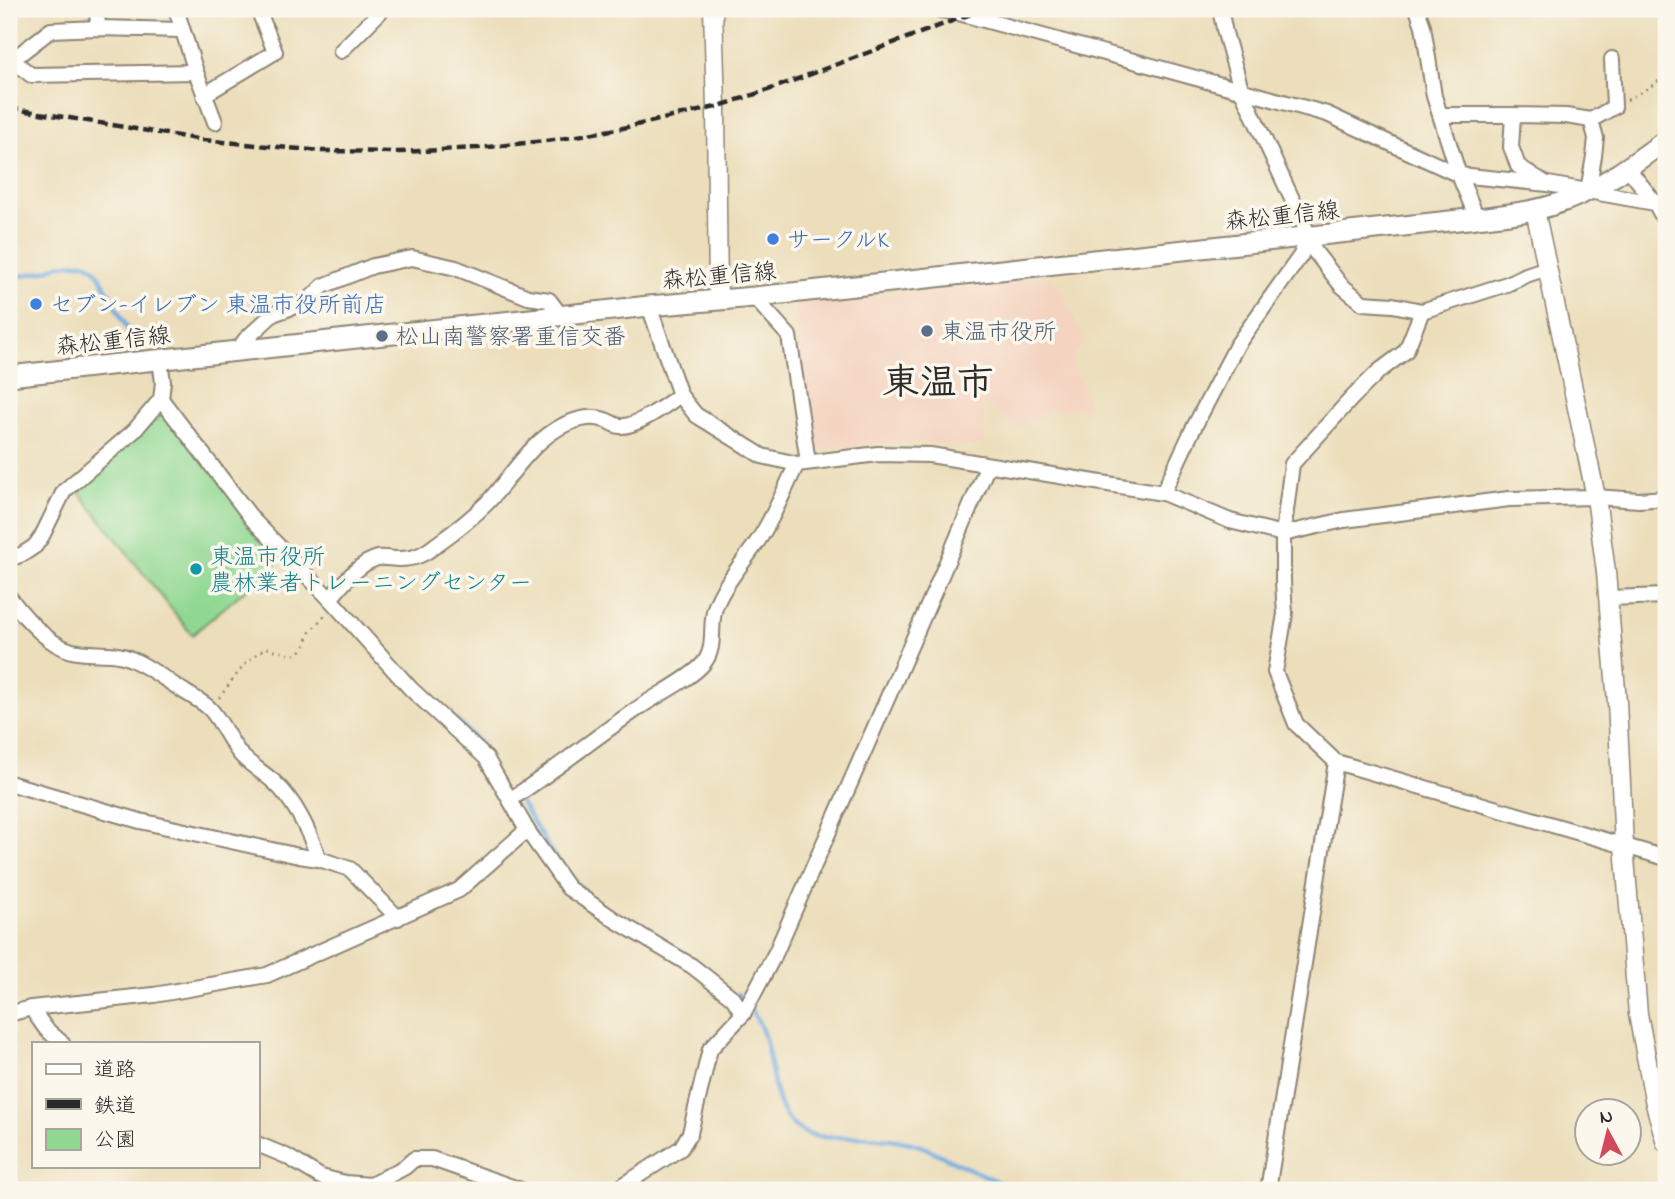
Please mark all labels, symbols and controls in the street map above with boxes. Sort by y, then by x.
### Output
street label: 森松重信線 [1223,195,1341,240]
place label: サークルK [787,225,890,258]
marker: サークルK [765,231,781,247]
street label: 森松重信線 [660,256,778,299]
place label: セブン-イレブン 東温市役所前店 [50,290,386,323]
marker: セブン-イレブン 東温市役所前店 [28,296,44,312]
place label: 東温市役所 [941,317,1056,350]
street label: 森松重信線 [54,320,172,365]
place label: 松山南警察署重信交番 [396,322,626,355]
marker: 東温市役所 [919,323,935,339]
marker: 松山南警察署重信交番 [374,328,390,344]
district label: 東温市 [883,358,994,412]
place label: 東温市役所 農林業者トレーニングセンター [210,542,532,601]
marker: 東温市役所 農林業者トレーニングセンター [188,561,204,577]
legend [32,1042,259,1168]
text: 道路 [94,1056,136,1086]
text: 鉄道 [94,1092,136,1122]
north arrow [1574,1098,1644,1168]
text: N [1598,1103,1614,1132]
text: 公園 [94,1126,136,1156]

